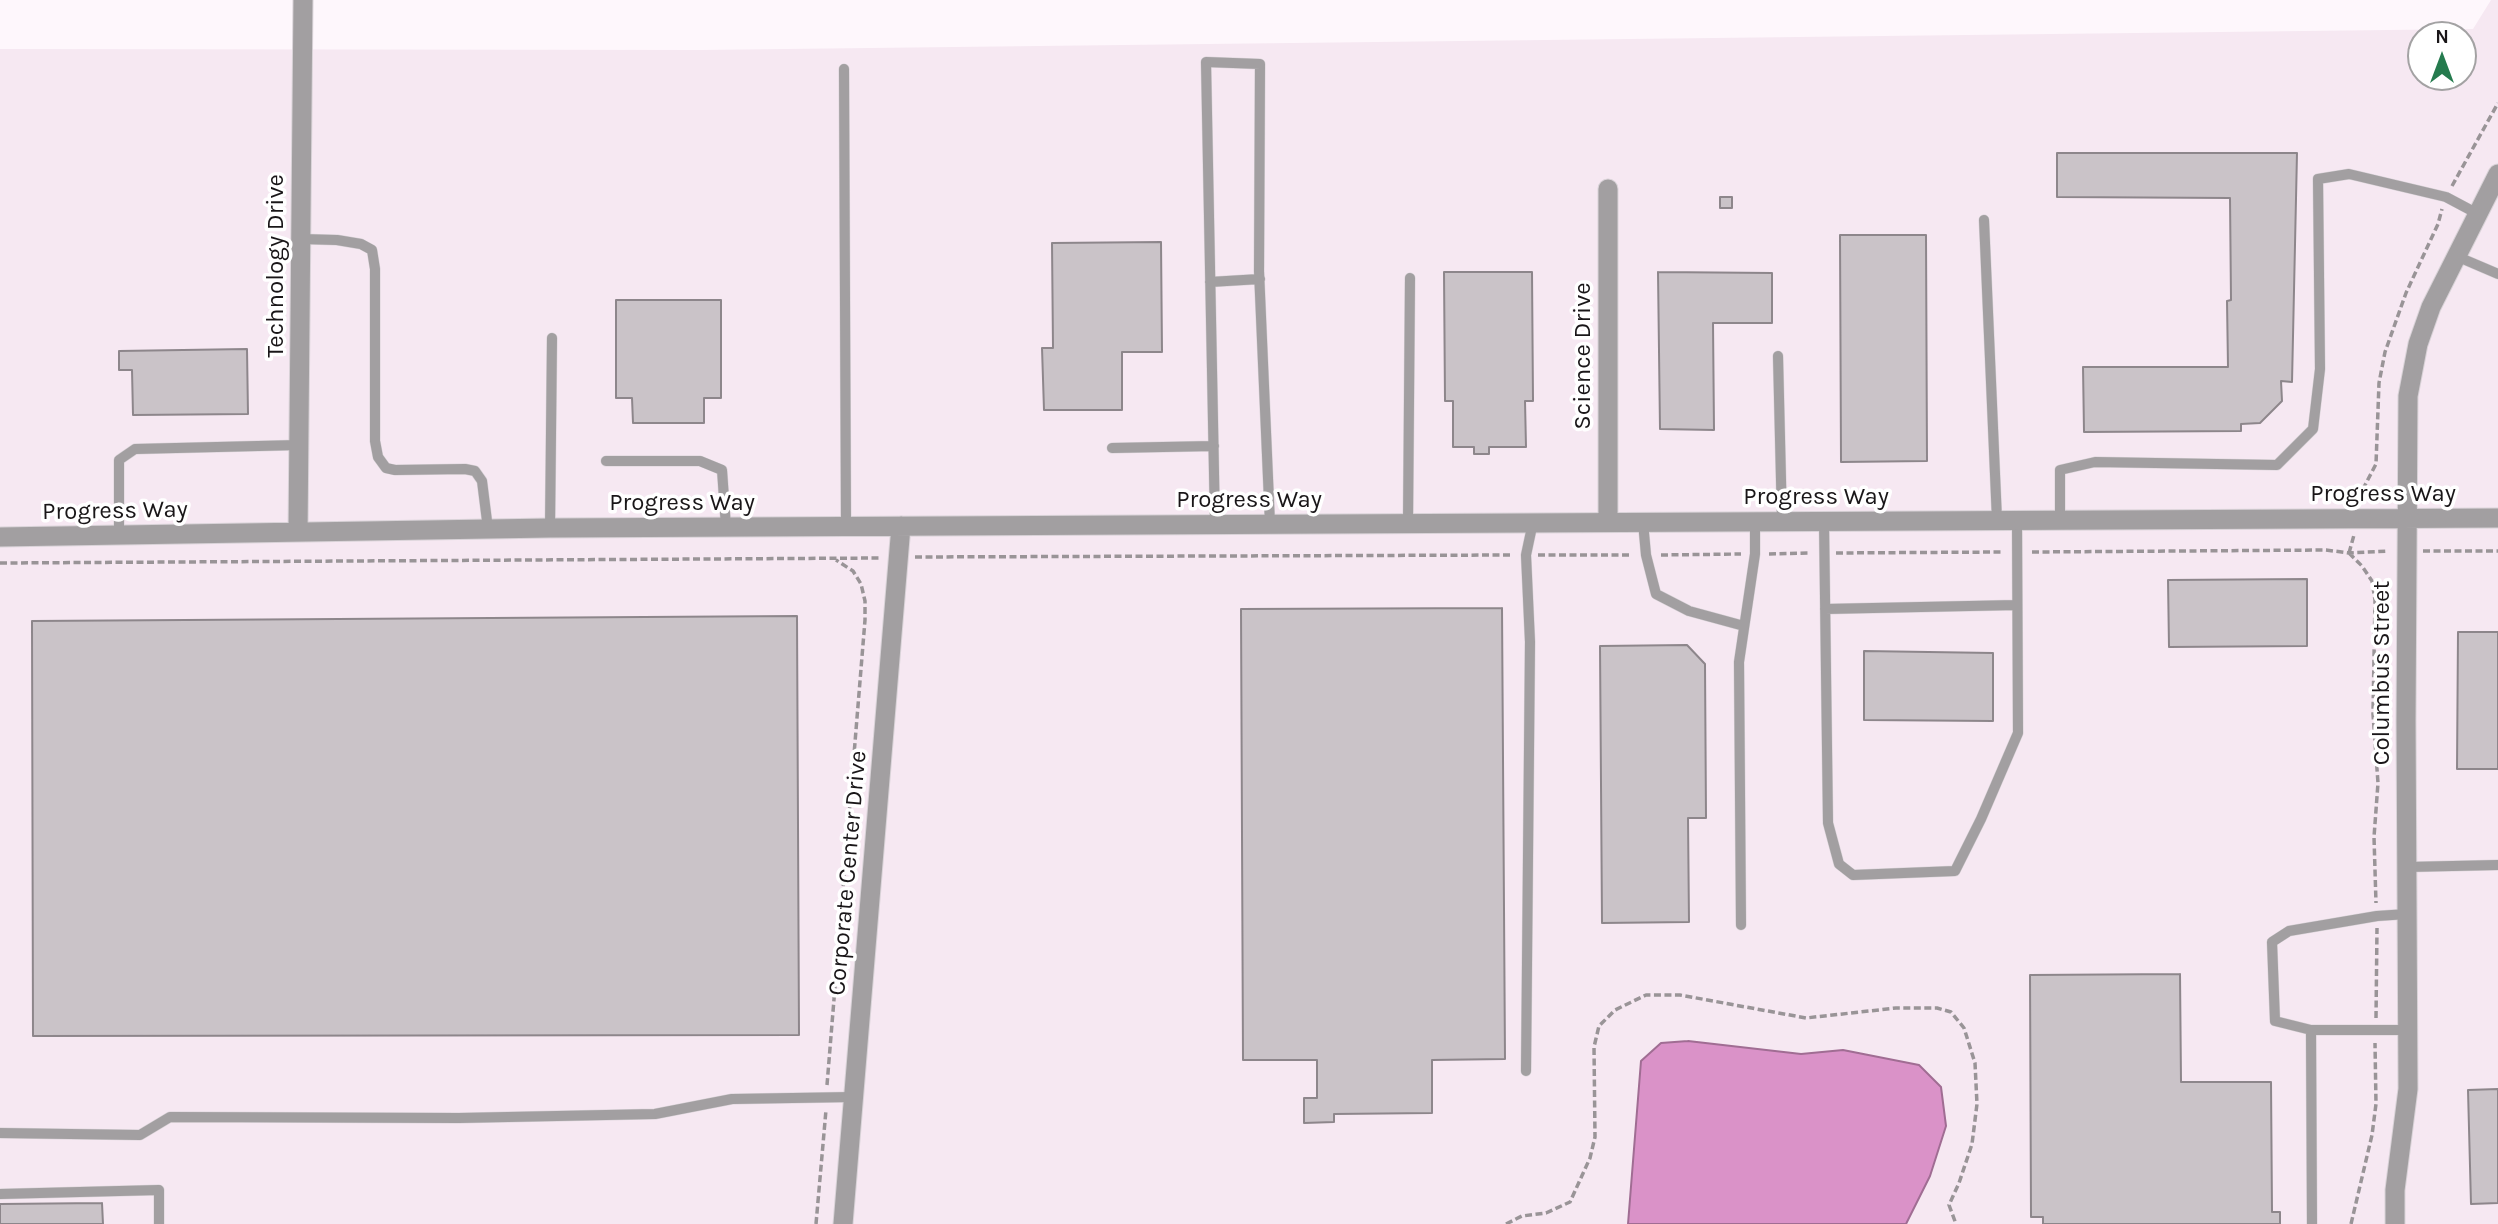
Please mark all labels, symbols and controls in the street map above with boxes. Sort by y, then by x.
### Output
north arrow [2407,21,2477,91]
text: N [2435,26,2449,48]
street label: Technology Drive [262,174,290,358]
street label: Science Drive [1569,282,1597,430]
street label: Progress Way [2310,480,2456,508]
street label: Progress Way [1743,483,1889,511]
street label: Progress Way [1176,486,1322,514]
street label: Progress Way [609,489,755,517]
street label: Progress Way [42,495,188,527]
street label: Columbus Street [2368,581,2396,765]
street label: Corporate Center Drive [823,749,873,997]

